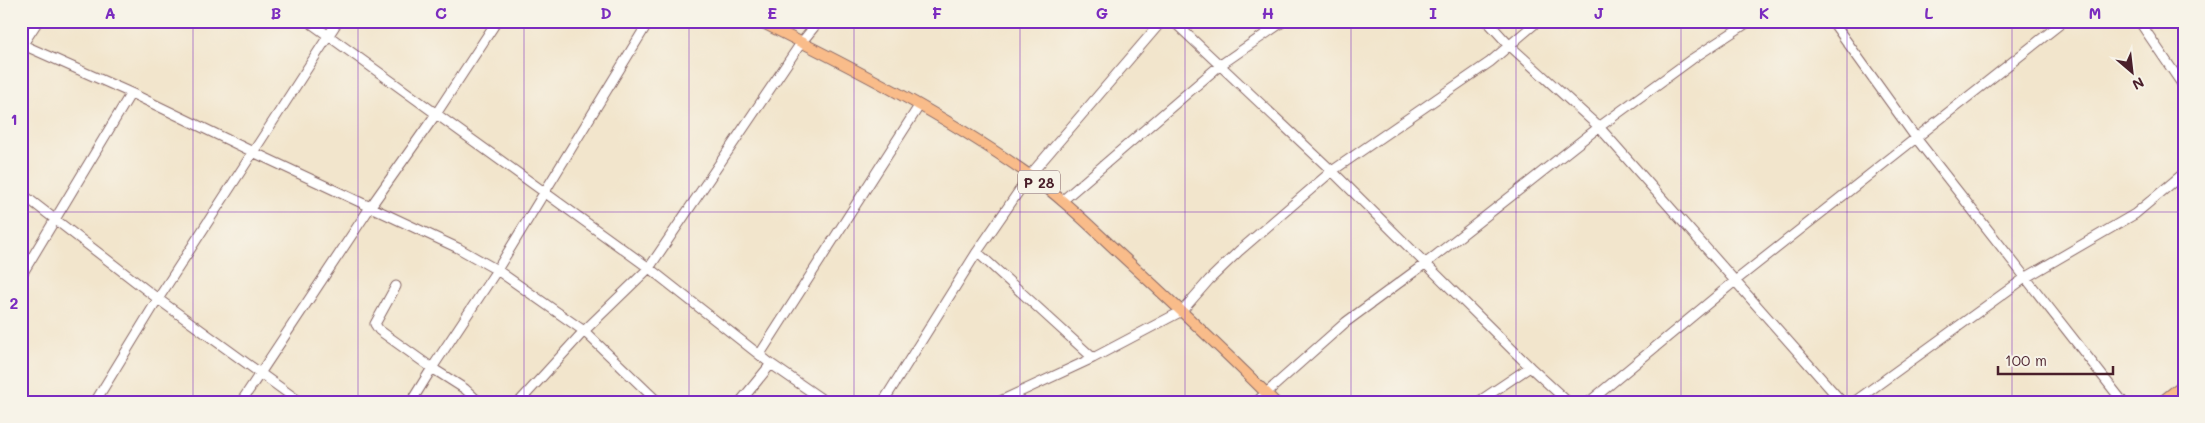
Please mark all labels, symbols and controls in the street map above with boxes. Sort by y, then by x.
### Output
text: A [104,2,116,23]
text: B [271,2,281,23]
text: C [435,2,447,23]
text: D [600,2,612,23]
text: E [767,2,777,23]
text: F [932,2,942,23]
text: G [1096,2,1108,23]
text: H [1262,2,1274,23]
text: I [1429,2,1437,23]
text: J [1594,2,1604,23]
text: K [1759,2,1769,23]
text: L [1924,2,1934,23]
text: M [2089,2,2101,23]
north arrow [2108,48,2158,98]
text: N [2129,73,2147,95]
text: 1 [10,108,18,129]
road number: P 28 [1018,170,1060,193]
text: 2 [10,292,19,313]
scale bar [1998,343,2112,375]
text: 100 m [2005,350,2047,370]

